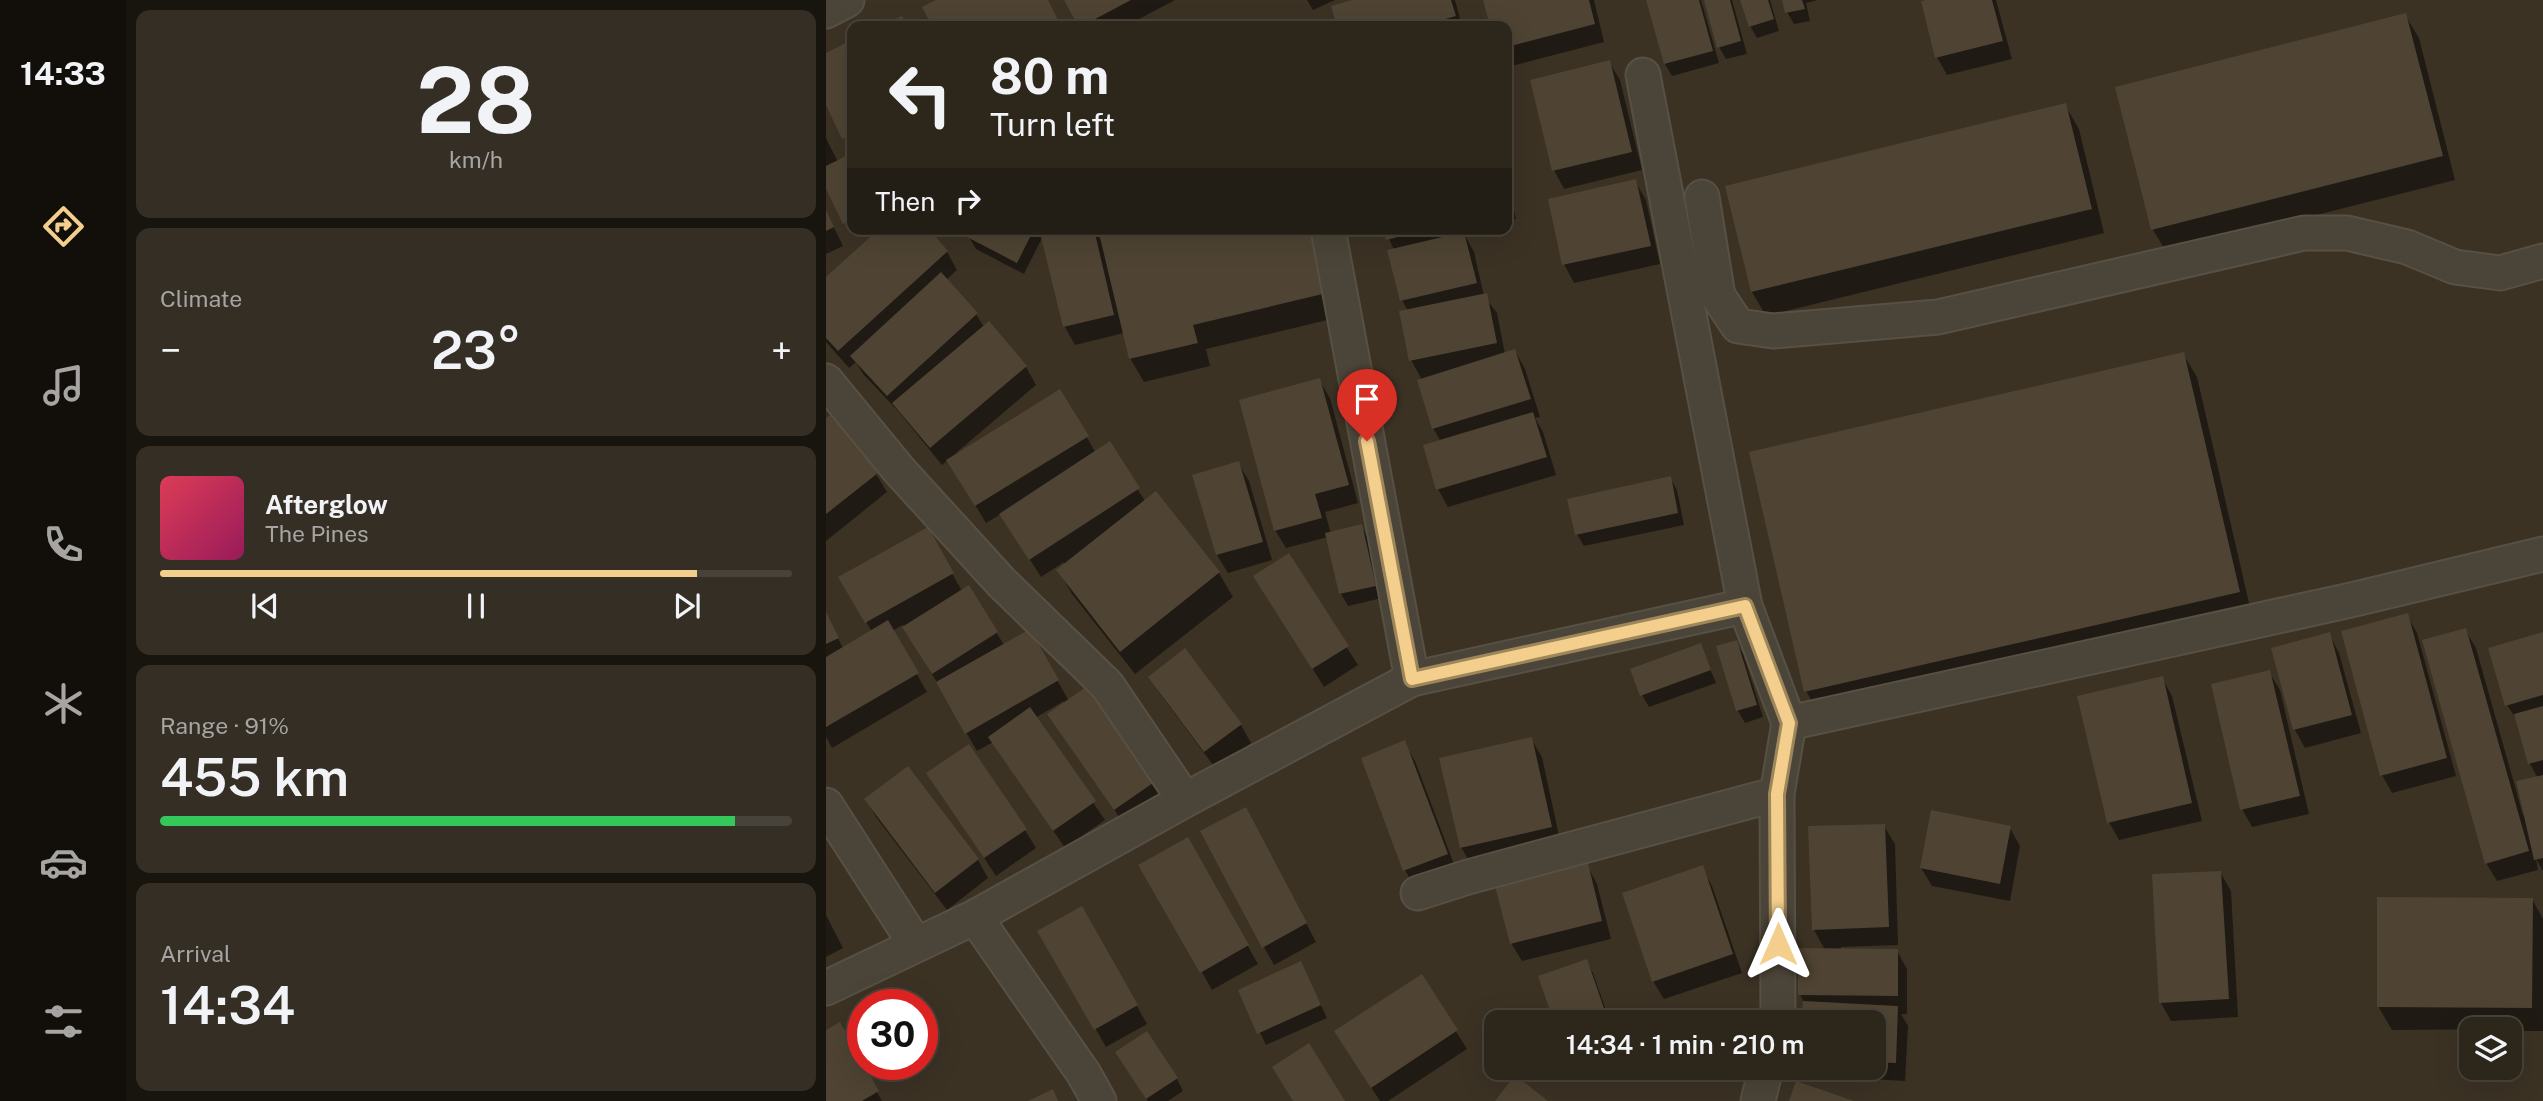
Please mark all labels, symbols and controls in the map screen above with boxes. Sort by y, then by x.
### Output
text: 28 [417,47,535,153]
text: 80 m [990,47,1109,105]
icon: left [875,49,966,140]
text: 14:33 [20,55,106,92]
text: Turn left [990,106,1115,143]
text: km/h [449,146,503,173]
icon: right [949,182,987,220]
text: Then [875,186,935,217]
icon: directions [39,202,88,251]
text: Climate [160,285,242,312]
text: 23° [431,320,521,381]
text: − [160,328,181,373]
text: + [771,328,792,373]
icon: music [39,361,88,410]
pin [1337,369,1397,441]
icon: arrive [1348,380,1386,418]
text: Afterglow [265,489,388,520]
icon: phone [39,520,88,569]
text: The Pines [265,520,369,547]
icon: previous [246,587,284,625]
icon: pause [457,587,495,625]
icon: next [668,587,706,625]
icon: climate [39,679,88,728]
text: Range · 91% [160,712,289,739]
text: 455 km [160,747,349,808]
icon: car [39,838,88,887]
position arrow [1741,907,1815,981]
text: Arrival [160,940,231,967]
text: 14:34 [160,975,295,1036]
speed limit sign: 30 [847,989,938,1080]
icon: filters [39,997,88,1046]
map controls [2459,1017,2522,1080]
button: layers [2459,1017,2522,1080]
text: 14:34 · 1 min · 210 m [1566,1029,1804,1060]

